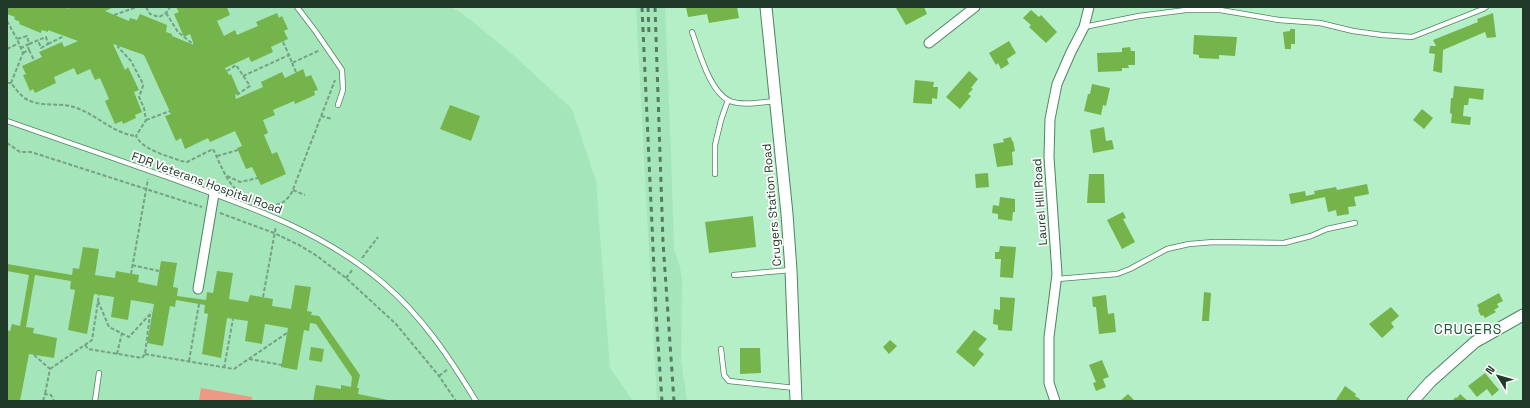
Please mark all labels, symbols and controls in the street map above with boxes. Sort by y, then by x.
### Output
street label: Crugers Station Road [759,143,785,267]
street label: FDR Veterans Hospital Road [129,148,285,218]
street label: Laurel Hill Road [1029,158,1051,246]
district label: CRUGERS [1434,320,1502,338]
north arrow [1478,356,1518,396]
text: N [1482,363,1498,377]

